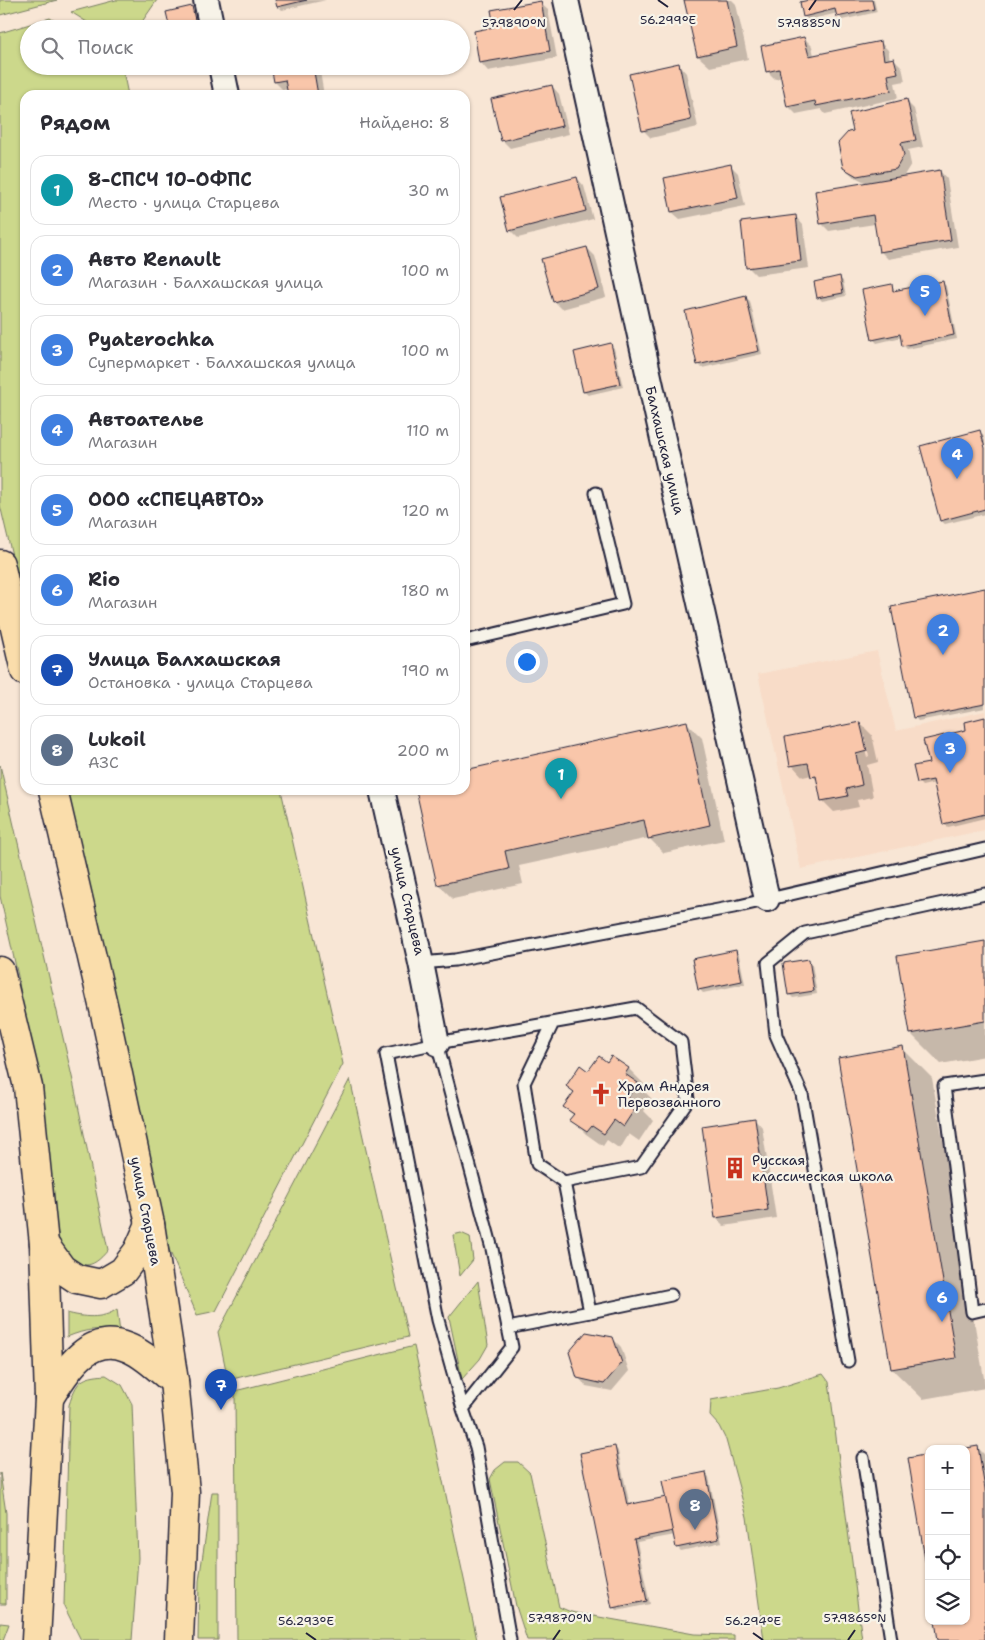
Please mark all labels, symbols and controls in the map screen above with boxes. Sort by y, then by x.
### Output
text: 56.299°E [640,12,696,28]
text: 57.9890°N [482,15,546,31]
text: 57.9885°N [777,15,841,31]
search box [20,20,470,75]
icon: search [38,34,66,62]
text: Поиск [78,35,133,60]
text: Рядом [40,109,110,137]
text: Найдено: 8 [359,112,450,133]
text: 8-СПСЧ 10-ОФПС [88,167,252,192]
text: 1 [53,180,61,201]
text: 30 m [408,180,449,201]
text: Место · улица Старцева [88,192,279,213]
text: Авто Renault [88,247,221,272]
text: 2 [51,260,63,281]
text: 100 m [401,260,449,281]
text: Магазин · Балхашская улица [88,272,323,293]
pin: 5 [909,275,941,316]
text: Pyaterochka [88,327,214,352]
text: 3 [51,340,63,361]
text: 100 m [401,340,449,361]
text: Супермаркет · Балхашская улица [88,352,355,373]
street label: Балхашская улица [641,384,689,516]
text: Автоателье [88,407,204,432]
text: 4 [51,420,63,441]
text: 110 m [406,420,449,441]
text: Магазин [88,432,157,453]
pin: 4 [941,438,973,479]
text: ООО «СПЕЦАВТО» [88,487,264,512]
text: 5 [52,500,62,521]
text: 120 m [402,500,449,521]
text: Магазин [88,512,157,533]
text: Rio [88,567,120,592]
text: 6 [51,580,63,601]
text: 180 m [401,580,449,601]
text: Магазин [88,592,157,613]
pin: 2 [927,614,959,655]
text: Улица Балхашская [88,647,281,672]
your location [514,649,540,675]
text: 7 [51,660,63,681]
text: 190 m [402,660,449,681]
text: Остановка · улица Старцева [88,672,313,693]
text: Lukoil [88,727,146,752]
pin: 3 [934,732,966,773]
text: 8 [51,740,63,761]
text: 200 m [397,740,449,761]
text: АЗС [88,752,119,773]
pin: 1 [545,758,577,799]
street label: улица Старцева [387,845,429,957]
place label: Храм Андрея Первозванного [618,1077,721,1111]
church icon: Храм Андрея Первозванного [588,1081,614,1107]
place label: Русская классическая школа [752,1151,893,1185]
street label: улица Старцева [127,1155,165,1267]
building icon: Русская классическая школа [722,1155,748,1181]
pin: 6 [926,1281,958,1322]
pin: 7 [205,1369,237,1410]
map controls [925,1445,970,1625]
button: + [925,1445,970,1490]
pin: 8 [679,1489,711,1530]
button: − [925,1490,970,1535]
button: locate [925,1535,970,1580]
button: layers [925,1580,970,1625]
text: 57.9870°N [528,1610,592,1626]
text: 57.9865°N [824,1610,886,1626]
text: 56.293°E [278,1613,334,1629]
text: 56.294°E [725,1613,781,1629]

